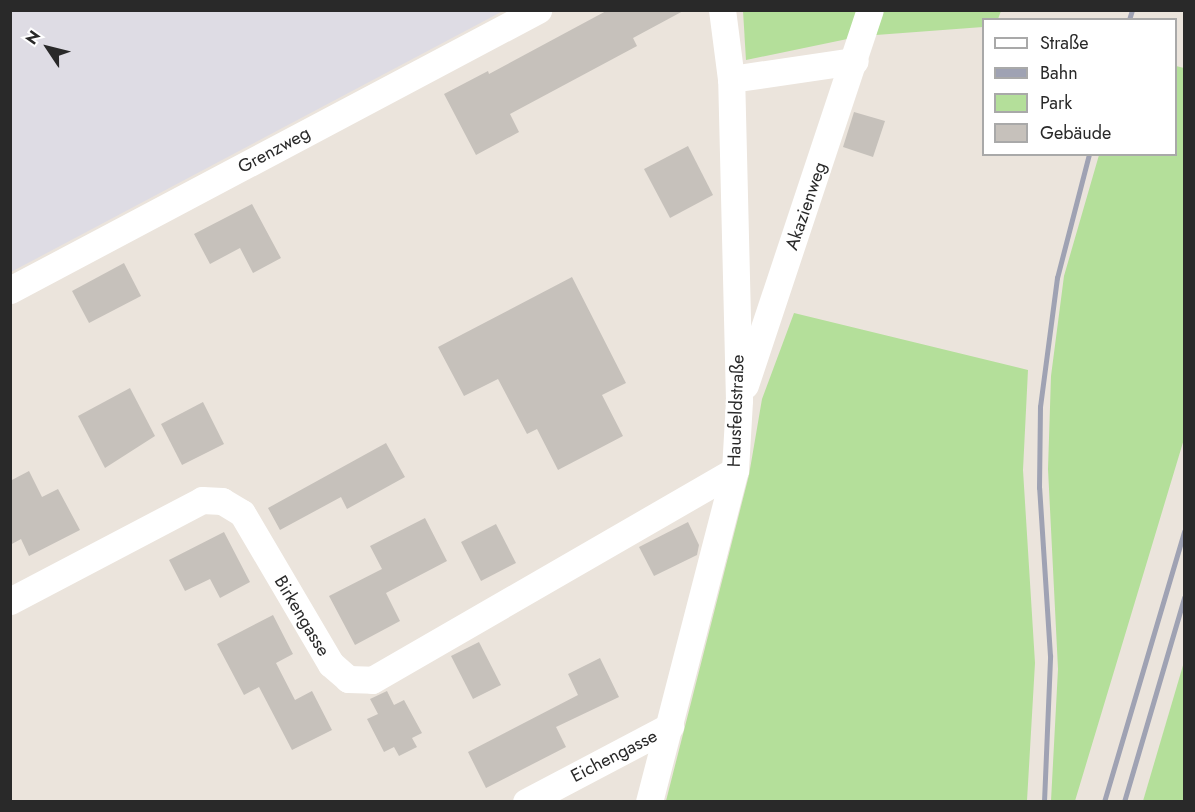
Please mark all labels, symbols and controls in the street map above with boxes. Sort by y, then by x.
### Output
north arrow [18,18,78,78]
legend [982,18,1177,156]
text: N [20,26,46,49]
text: Straße [1040,30,1088,56]
text: Bahn [1040,60,1078,86]
text: Park [1040,90,1072,116]
text: Gebäude [1040,120,1111,146]
street label: Grenzweg [234,122,314,178]
street label: Akazienweg [781,159,831,253]
street label: Hausfeldstraße [723,354,749,468]
street label: Birkengasse [270,572,334,660]
street label: Eichengasse [567,725,661,787]

